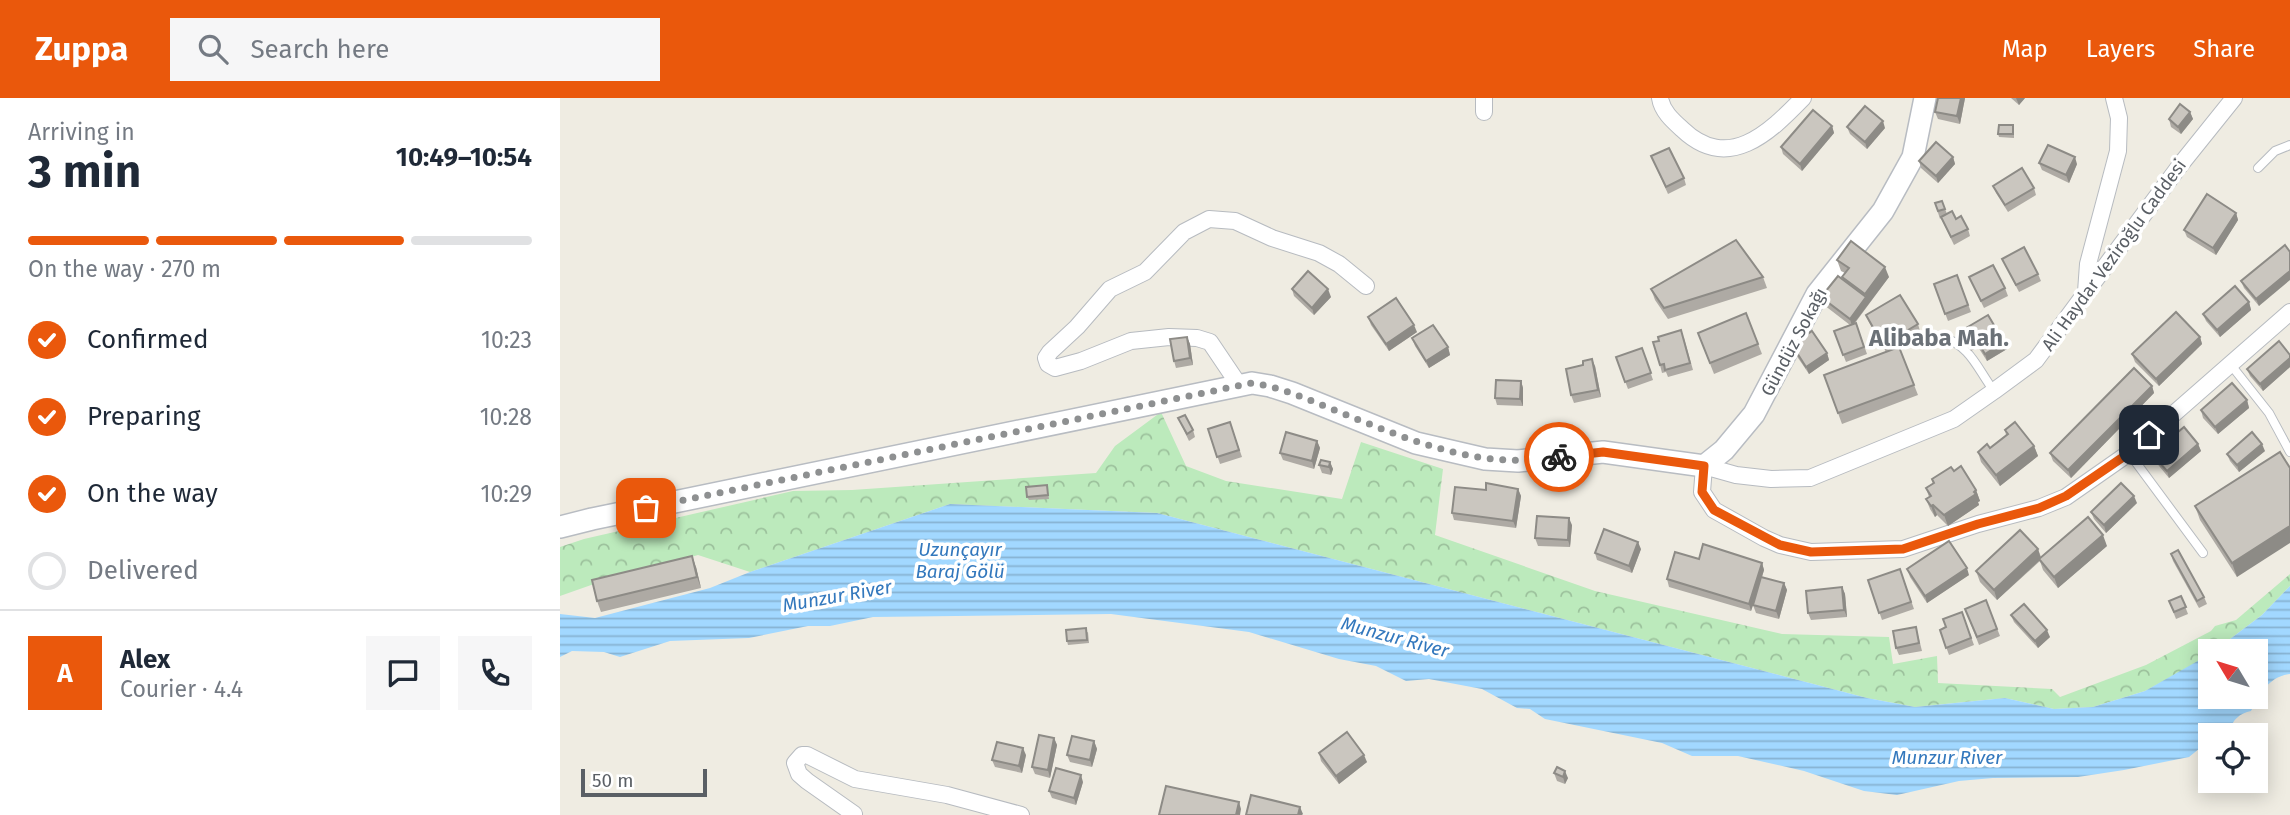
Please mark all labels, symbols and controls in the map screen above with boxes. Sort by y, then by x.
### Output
search box [170,18,660,81]
text: Zuppa [35,29,128,69]
icon: search [194,30,232,68]
text: Search here [250,34,389,65]
text: Map [2002,35,2048,63]
text: Layers [2086,35,2155,63]
text: Share [2193,35,2255,63]
text: Arriving in [28,118,135,146]
text: 10:49–10:54 [396,142,532,173]
text: 3 min [28,144,141,199]
street label: Ali Haydar Veziroğlu Caddesi [2037,155,2191,355]
text: On the way · 270 m [28,255,221,283]
street label: Gündüz Sokağı [1756,284,1832,400]
icon: check [28,321,66,359]
text: Confirmed [87,324,208,355]
district label: Alibaba Mah. [1868,324,2009,352]
text: 10:23 [481,326,532,354]
icon: check [28,398,66,436]
text: Preparing [87,401,200,432]
text: 10:28 [480,403,532,431]
pin [2119,405,2179,465]
icon: home [2130,416,2168,454]
courier [1524,422,1594,492]
icon: bike [1540,438,1578,476]
icon: check [28,475,66,513]
text: On the way [87,478,218,509]
pin [616,478,676,538]
text: 10:29 [480,480,532,508]
icon: bag [627,489,665,527]
water label: Uzunçayır Baraj Gölü [915,538,1005,583]
text: Delivered [87,555,199,586]
water label: Munzur River [781,575,894,617]
water label: Munzur River [1339,612,1452,663]
button: chat [366,636,440,710]
button: phone [458,636,532,710]
north arrow [2198,639,2268,709]
map controls [2198,639,2268,793]
text: Alex [120,644,170,675]
text: A [57,658,73,689]
text: Courier · 4.4 [120,675,243,703]
button: locate [2198,723,2268,793]
water label: Munzur River [1892,746,2003,769]
scale bar [581,766,707,798]
text: 50 m [592,769,633,792]

